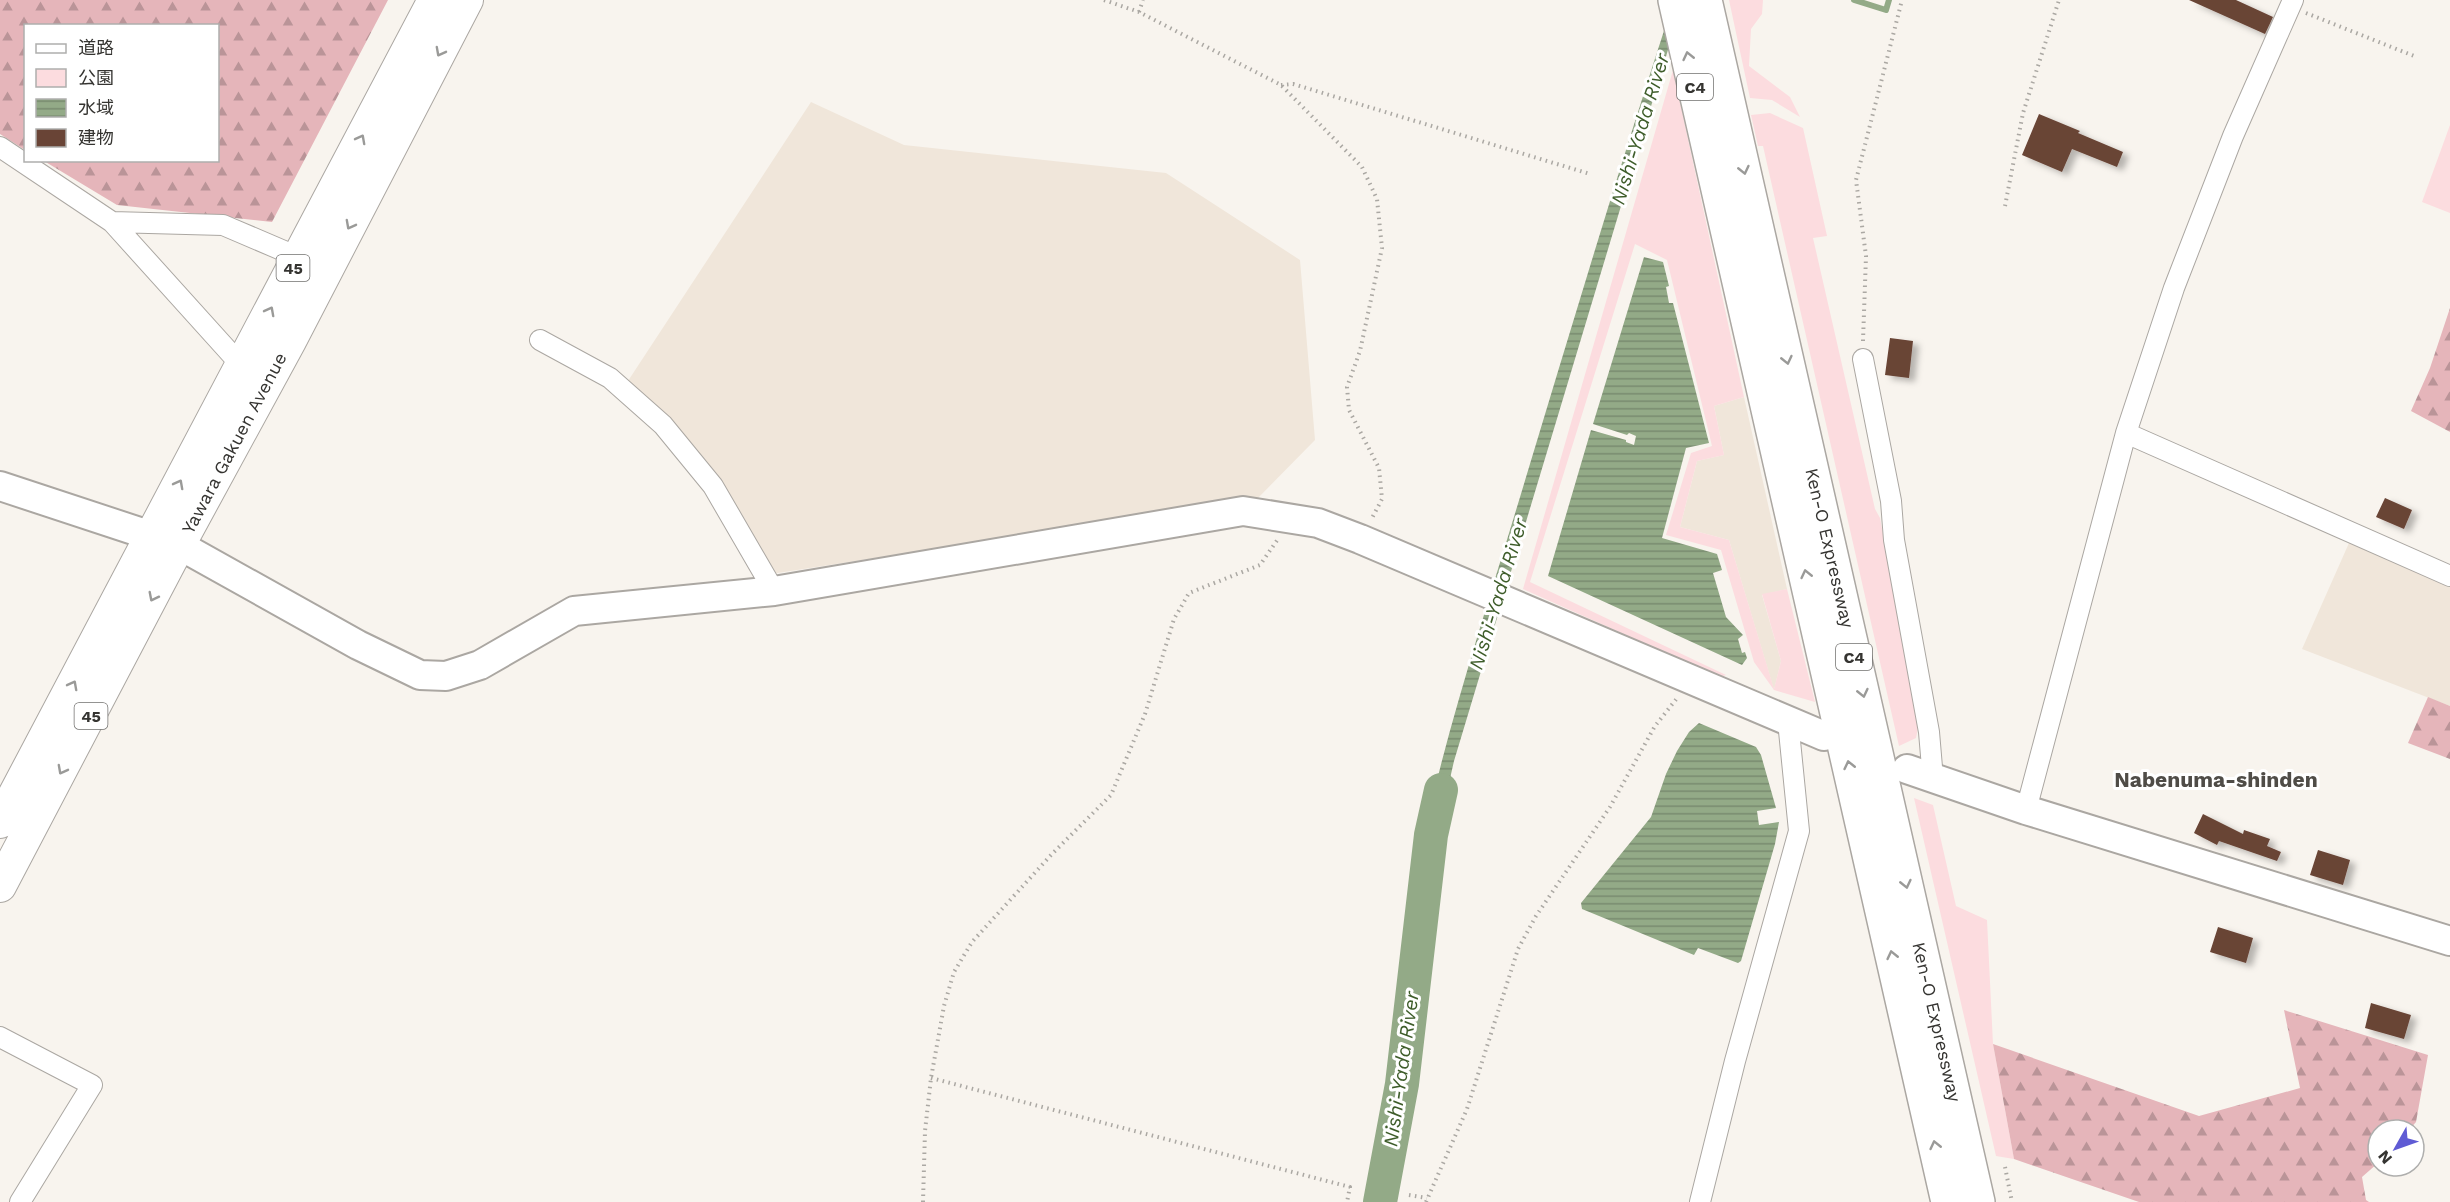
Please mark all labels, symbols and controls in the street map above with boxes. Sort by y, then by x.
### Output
legend [24,24,219,162]
text: 道路 [78,37,114,58]
one-way arrow [436,46,447,56]
water label: Nishi-Yada River [1606,49,1675,207]
one-way arrow [1682,51,1695,61]
text: 公園 [78,67,114,88]
road number: C4 [1677,74,1713,100]
text: 水域 [78,97,114,118]
text: 建物 [78,127,114,148]
one-way arrow [354,135,365,145]
one-way arrow [1737,164,1750,174]
one-way arrow [346,218,357,229]
road number: 45 [276,255,310,281]
one-way arrow [263,307,274,318]
street label: Yawara Gakuen Avenue [177,349,291,537]
one-way arrow [1780,355,1793,365]
street label: Ken-O Expressway [1801,466,1859,631]
one-way arrow [172,479,183,490]
water label: Nishi-Yada River [1464,514,1533,672]
one-way arrow [1800,570,1813,580]
one-way arrow [149,591,160,602]
road number: C4 [1836,644,1872,670]
one-way arrow [65,681,77,692]
one-way arrow [1855,688,1868,698]
road number: 45 [74,703,107,729]
one-way arrow [1843,760,1856,770]
one-way arrow [58,764,69,774]
district label: Nabenuma-shinden [2114,767,2318,792]
one-way arrow [1898,878,1911,888]
street label: Ken-O Expressway [1908,940,1966,1105]
one-way arrow [1886,950,1899,960]
water label: Nishi-Yada River [1378,989,1424,1148]
north arrow [2366,1118,2426,1178]
one-way arrow [1929,1140,1942,1150]
text: N [2374,1147,2396,1168]

